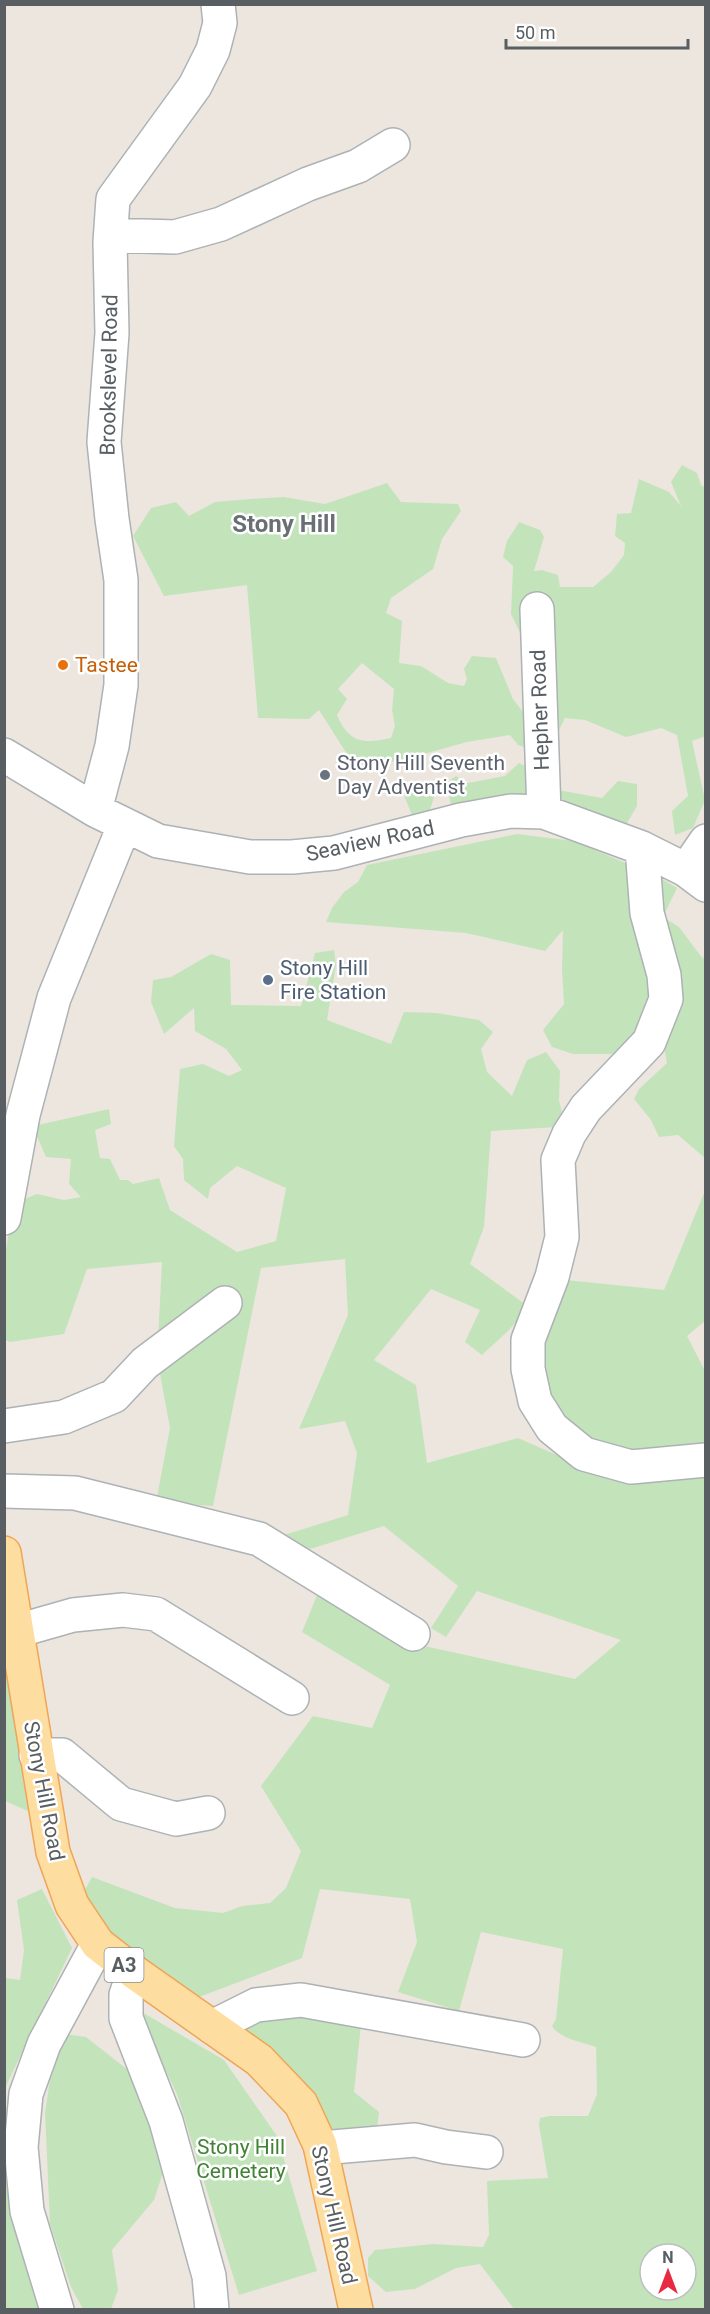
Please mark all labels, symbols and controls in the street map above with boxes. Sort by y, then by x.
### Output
scale bar [506,12,688,50]
text: 50 m [515,22,555,43]
street label: Brookslevel Road [96,294,122,456]
district label: Stony Hill [232,510,336,538]
street label: Hepher Road [526,649,554,771]
place label: Tastee [75,653,138,677]
marker: Tastee [56,658,70,672]
place label: Stony Hill Seventh Day Adventist [337,751,505,799]
marker: Stony Hill Seventh Day Adventist [318,768,332,782]
street label: Seaview Road [304,816,436,866]
place label: Stony Hill Fire Station [280,956,386,1004]
marker: Stony Hill Fire Station [261,973,275,987]
street label: Stony Hill Road [19,1719,69,1863]
road number: A3 [104,1948,144,1982]
park label: Stony Hill Cemetery [196,2135,286,2183]
street label: Stony Hill Road [306,2143,362,2287]
north arrow [638,2242,698,2302]
text: N [662,2248,674,2267]

